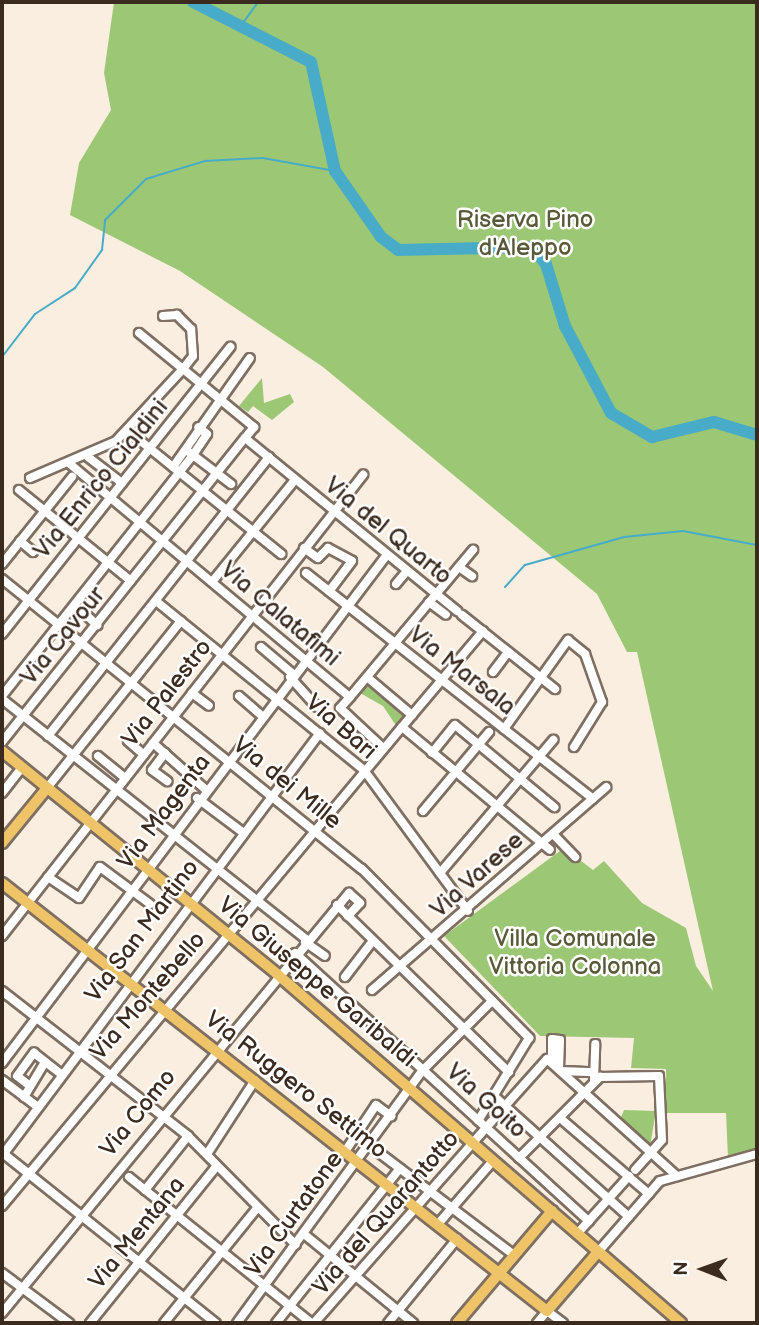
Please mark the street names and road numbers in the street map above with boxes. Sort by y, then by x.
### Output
street label: Via Enrico Cialdini [28,393,174,565]
street label: Via del Quarto [319,471,457,591]
street label: Via Calatafimi [214,556,346,672]
street label: Via Cavour [15,581,111,691]
street label: Via Marsala [403,620,521,722]
street label: Via Palestro [116,633,218,753]
street label: Via Bari [300,688,382,766]
street label: Via dei Mille [227,730,347,836]
street label: Via Magenta [111,749,217,875]
street label: Via Varese [424,826,530,924]
street label: Via San Martino [79,854,205,1008]
street label: Via Giuseppe Garibaldi [212,891,422,1073]
street label: Via Montebello [84,926,212,1066]
street label: Via Ruggero Settimo [199,1005,393,1165]
street label: Via Goito [440,1057,532,1145]
street label: Via Como [94,1063,182,1163]
street label: Via del Quarantotto [307,1125,465,1301]
street label: Via Curtatone [239,1146,349,1282]
street label: Via Mentana [83,1171,191,1295]

